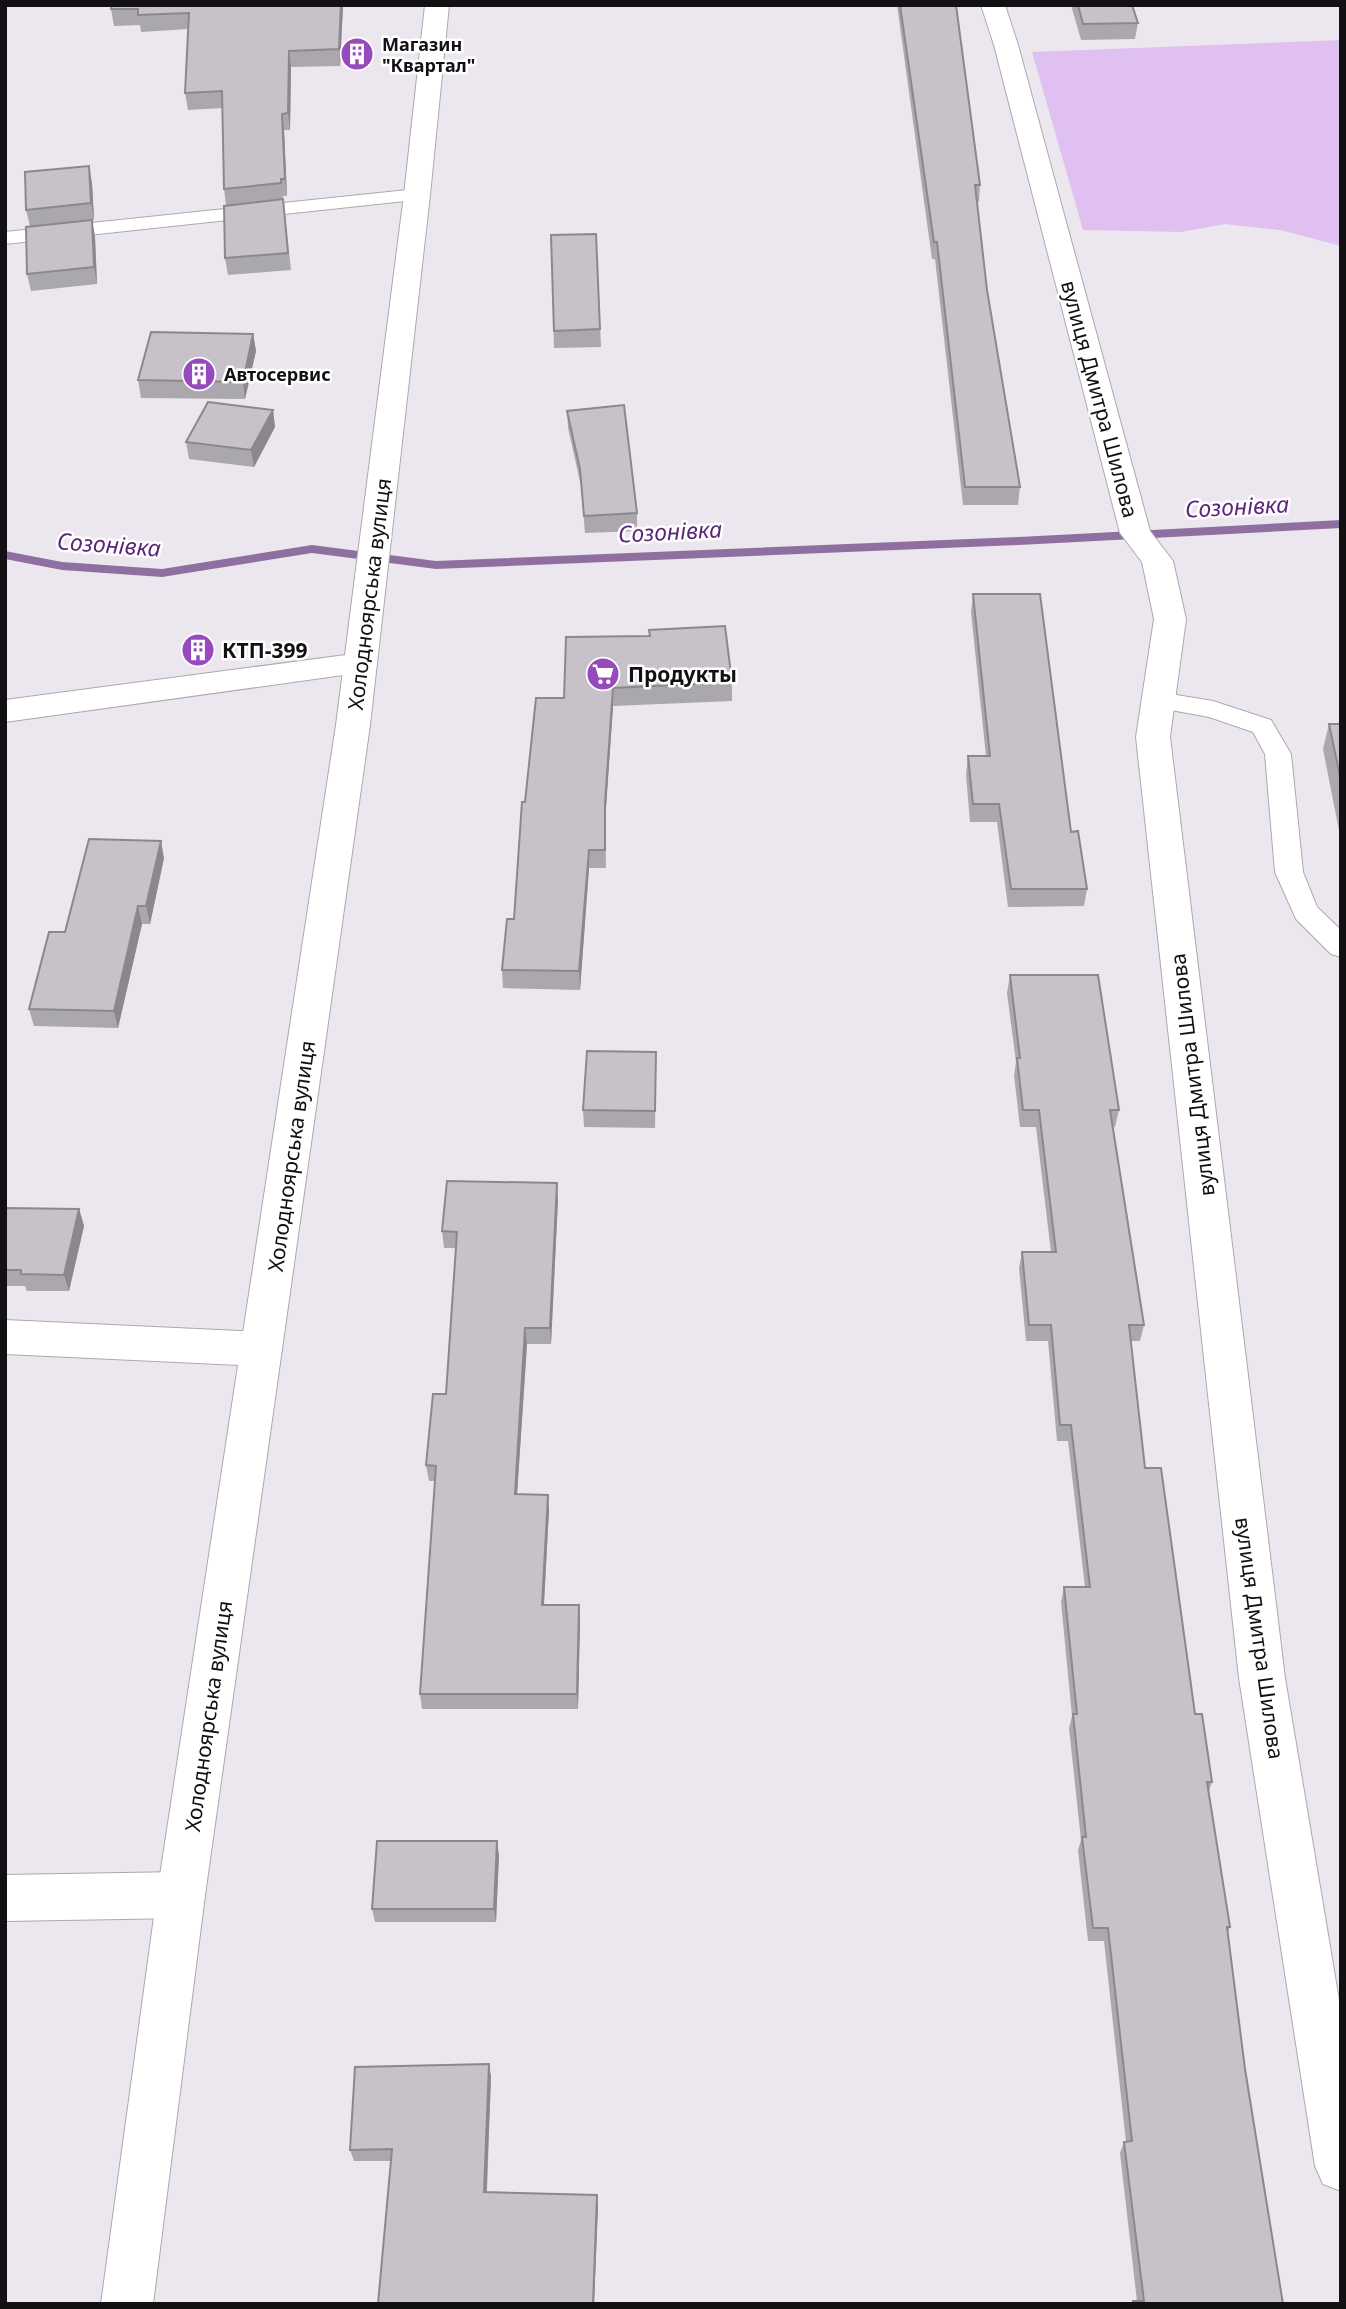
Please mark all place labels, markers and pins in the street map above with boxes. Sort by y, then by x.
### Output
place label: Магазин "Квартал" [382,32,475,77]
building icon: Магазин "Квартал" [338,35,376,73]
building icon: Автосервис [180,355,218,393]
place label: Автосервис [224,362,331,386]
building icon: КТП-399 [179,631,217,669]
place label: КТП-399 [222,636,307,664]
supermarket icon: Продукты [584,655,622,693]
place label: Продукты [628,660,737,688]

